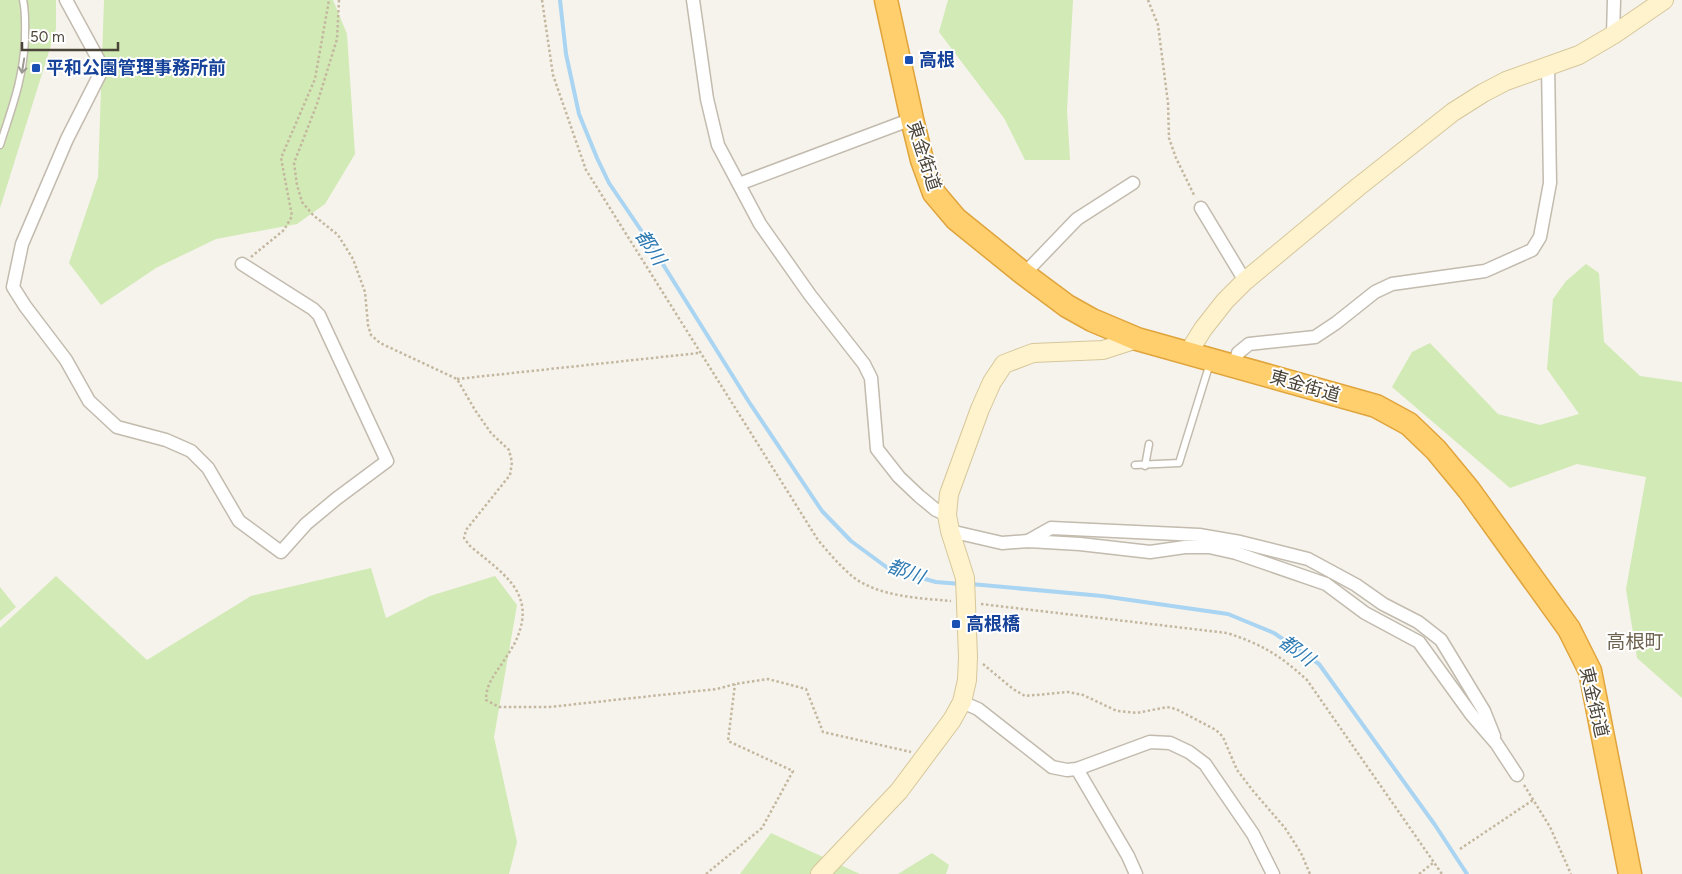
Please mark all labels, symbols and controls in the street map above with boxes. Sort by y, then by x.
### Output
scale bar [22,20,119,52]
text: 50 m [30,28,65,46]
place label: 高根 [919,49,955,71]
marker: 高根 [903,54,915,66]
place label: 平和公園管理事務所前 [46,57,226,79]
one-way arrow [17,58,27,74]
marker: 平和公園管理事務所前 [30,62,42,74]
street label: 東金街道 [902,118,946,194]
water label: 都川 [631,225,672,271]
street label: 東金街道 [1267,366,1343,406]
water label: 都川 [884,554,929,589]
place label: 高根橋 [966,613,1020,635]
marker: 高根橋 [950,618,962,630]
water label: 都川 [1275,630,1320,672]
district label: 高根町 [1606,630,1664,653]
street label: 東金街道 [1575,664,1613,740]

